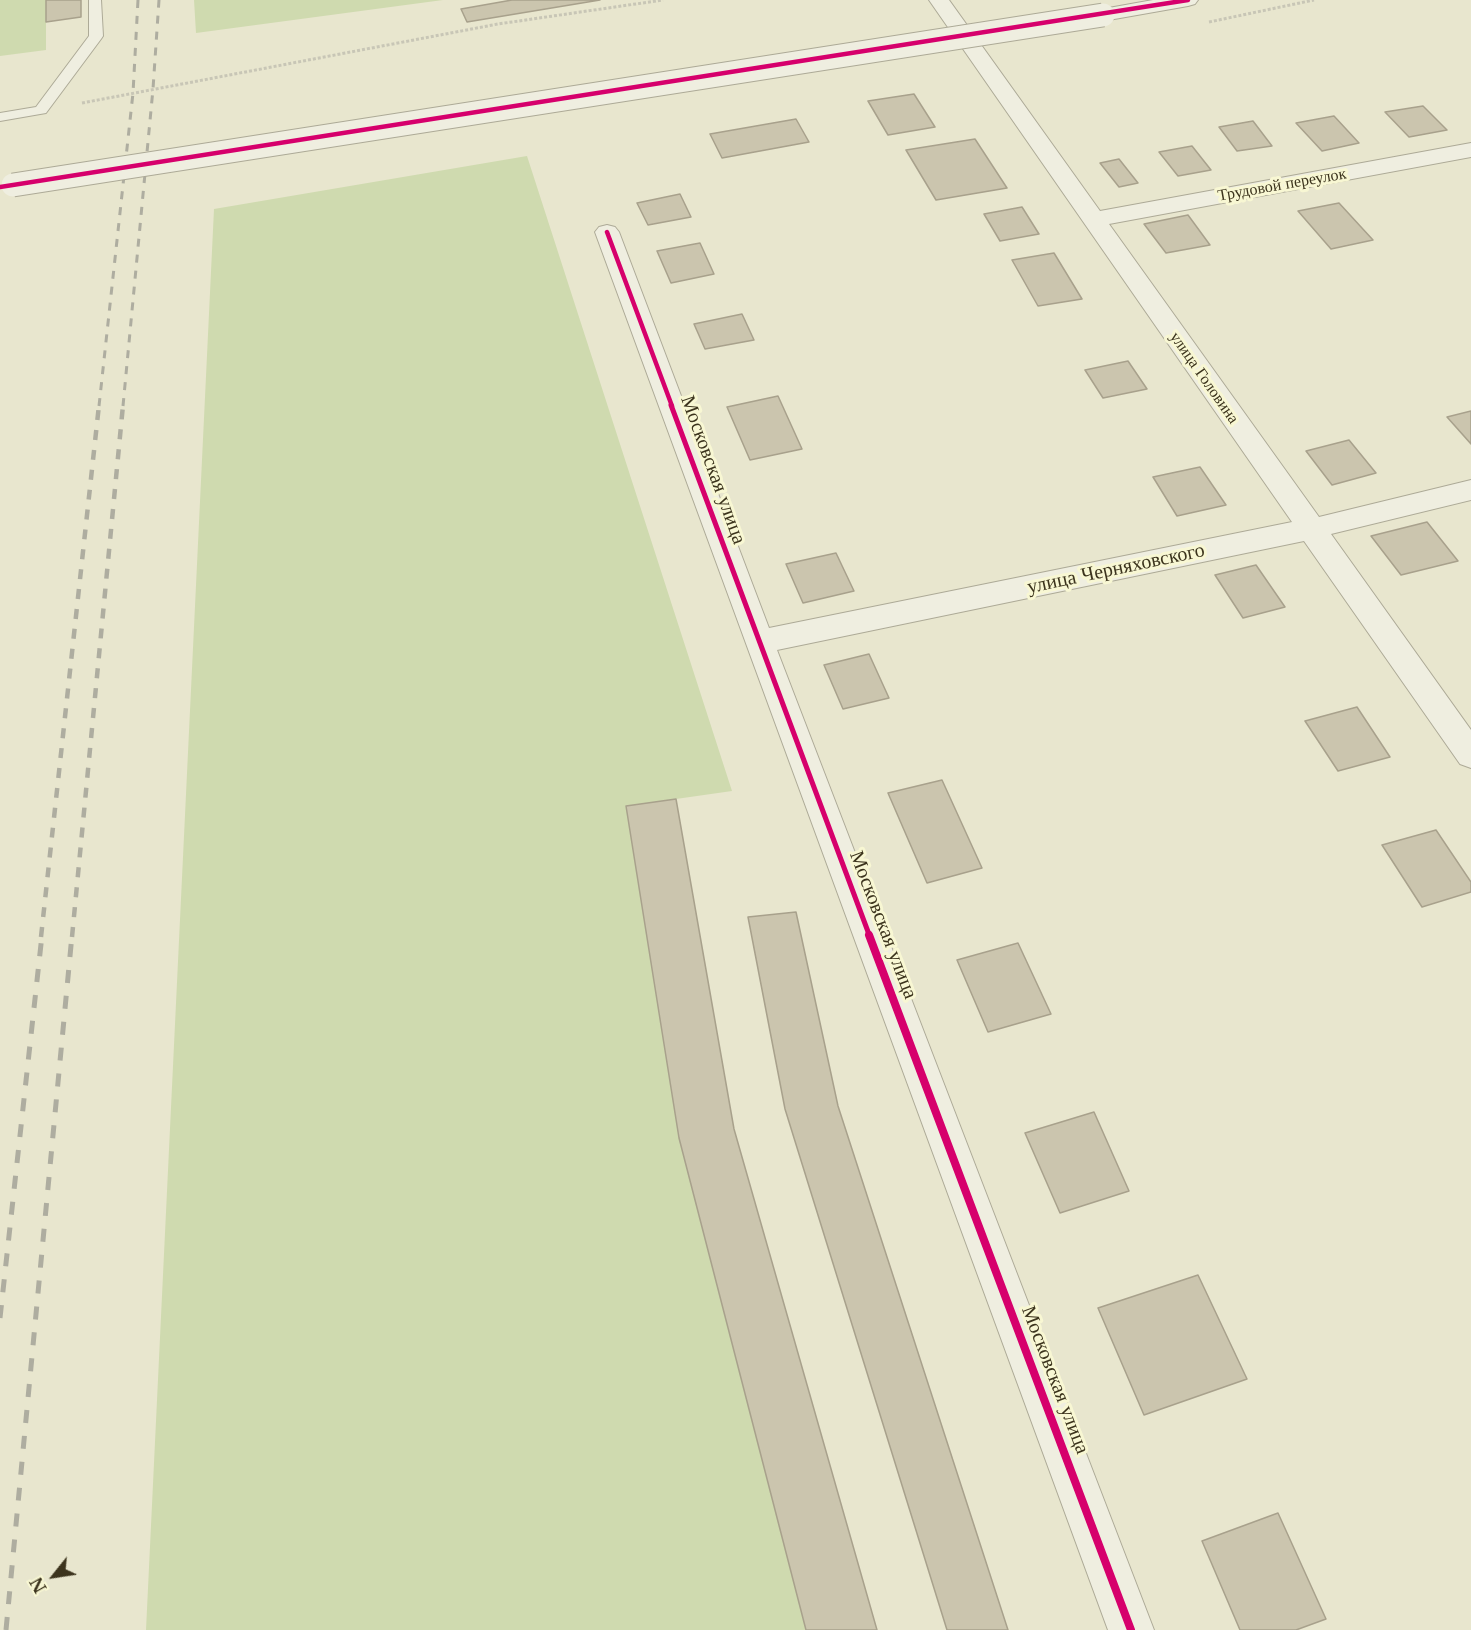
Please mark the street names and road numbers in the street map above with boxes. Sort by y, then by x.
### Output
street label: Трудовой переулок [1216,164,1348,206]
street label: улица Головина [1165,328,1243,428]
street label: Московская улица [675,393,751,547]
street label: улица Черняховского [1025,538,1207,600]
street label: Московская улица [844,848,922,1002]
street label: Московская улица [1016,1303,1094,1457]

